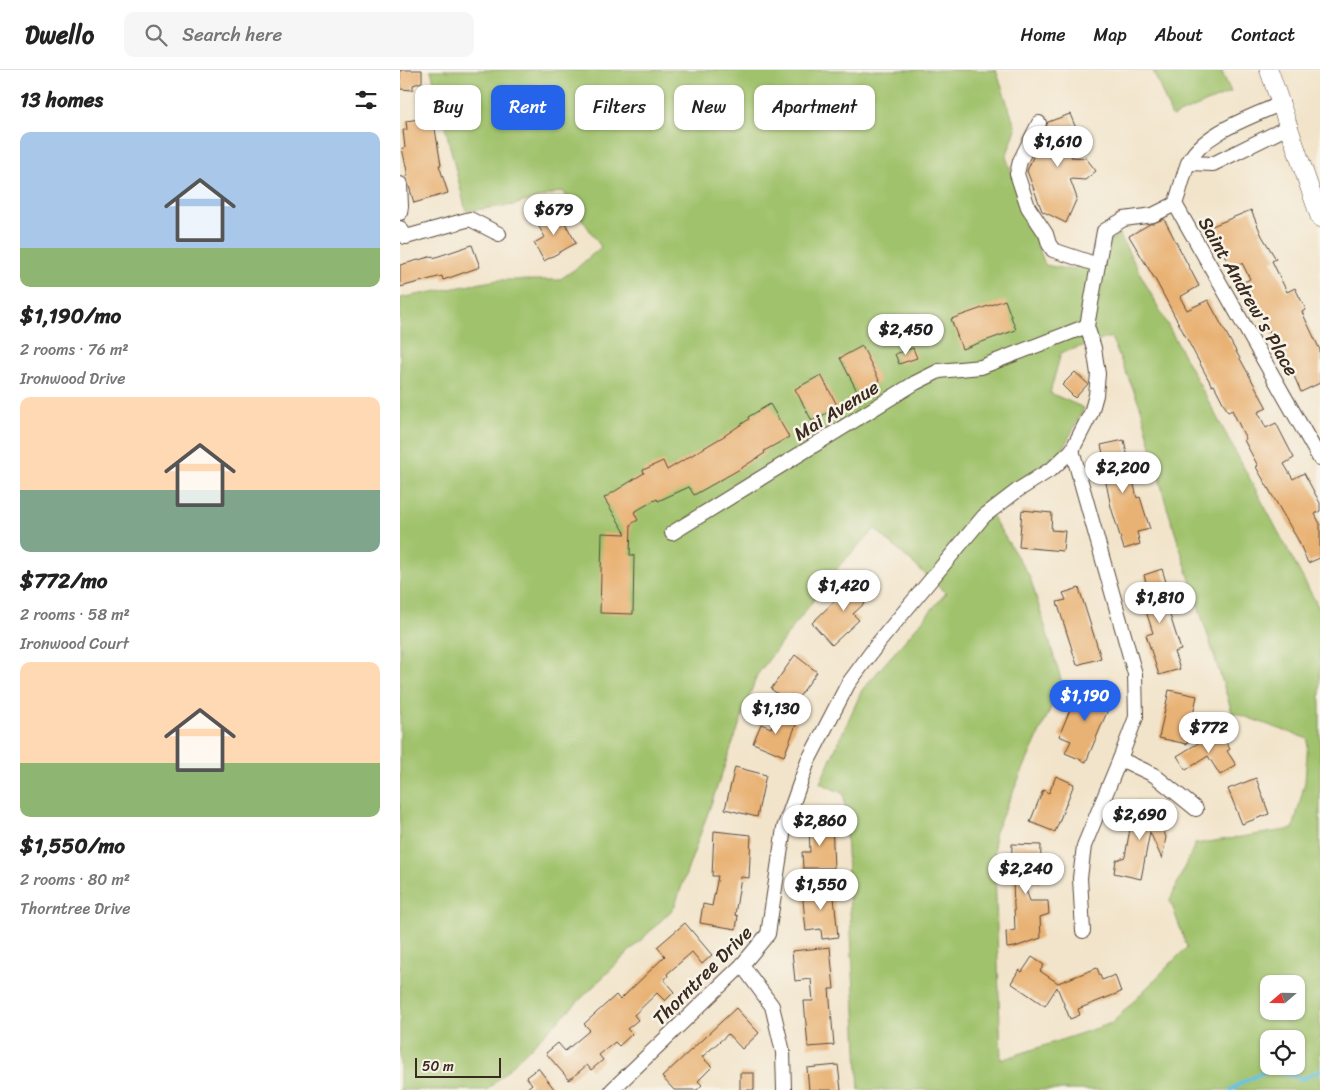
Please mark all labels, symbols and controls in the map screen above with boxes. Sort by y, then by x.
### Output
search box [124,12,474,57]
text: Dwello [25,14,94,56]
text: Search here [182,18,282,51]
text: Home [1021,19,1066,51]
text: Map [1094,19,1127,51]
text: About [1155,19,1203,51]
text: Contact [1231,19,1295,51]
icon: search [142,21,170,49]
text: 13 homes [20,81,103,119]
chip: Buy [415,85,481,130]
chip: Rent [491,85,565,130]
chip: Filters [575,85,664,130]
chip: New [674,85,744,130]
chip: Apartment [754,85,875,130]
icon: filters [352,86,380,114]
pin: $1,610 [1017,126,1099,168]
text: $1,610 [1034,127,1082,156]
icon: home [155,165,245,255]
pin: $679 [524,194,584,236]
text: $679 [535,195,573,224]
street label: Saint Andrew's Place [1189,210,1308,383]
text: $1,190/mo [20,297,121,335]
pin: $2,450 [865,314,947,356]
text: $2,450 [879,315,933,344]
text: 2 rooms · 76 m² [20,335,129,364]
text: Ironwood Drive [20,364,126,393]
street label: Mai Avenue [787,371,886,450]
icon: home [155,430,245,520]
pin: $2,200 [1082,452,1164,494]
text: $2,200 [1096,453,1150,482]
text: $772/mo [20,562,107,600]
pin: $1,420 [803,570,885,612]
text: $1,420 [818,571,870,600]
pin: $1,810 [1119,582,1201,624]
text: $1,810 [1136,583,1184,612]
text: 2 rooms · 58 m² [20,600,130,629]
text: Ironwood Court [20,629,129,658]
pin: $1,190 [1044,680,1126,722]
text: $1,190 [1061,681,1109,710]
pin: $1,130 [735,692,817,735]
text: $1,130 [752,694,800,723]
icon: home [155,695,245,785]
pin: $772 [1179,712,1239,754]
text: $772 [1190,713,1228,742]
pin: $2,690 [1099,798,1181,841]
text: $2,690 [1113,800,1167,829]
pin: $2,860 [779,804,861,847]
text: $2,860 [793,806,847,835]
text: $1,550/mo [20,827,125,865]
pin: $2,240 [985,852,1067,895]
text: $2,240 [999,854,1053,883]
text: 2 rooms · 80 m² [20,865,130,894]
pin: $1,550 [780,868,862,911]
text: $1,550 [795,870,847,899]
text: Thorntree Drive [20,894,131,923]
street label: Thorntree Drive [644,917,761,1033]
north arrow [1260,975,1305,1020]
map controls [1260,975,1305,1075]
button: locate [1260,1030,1305,1075]
text: 50 m [422,1054,454,1079]
scale bar [415,1055,501,1078]

